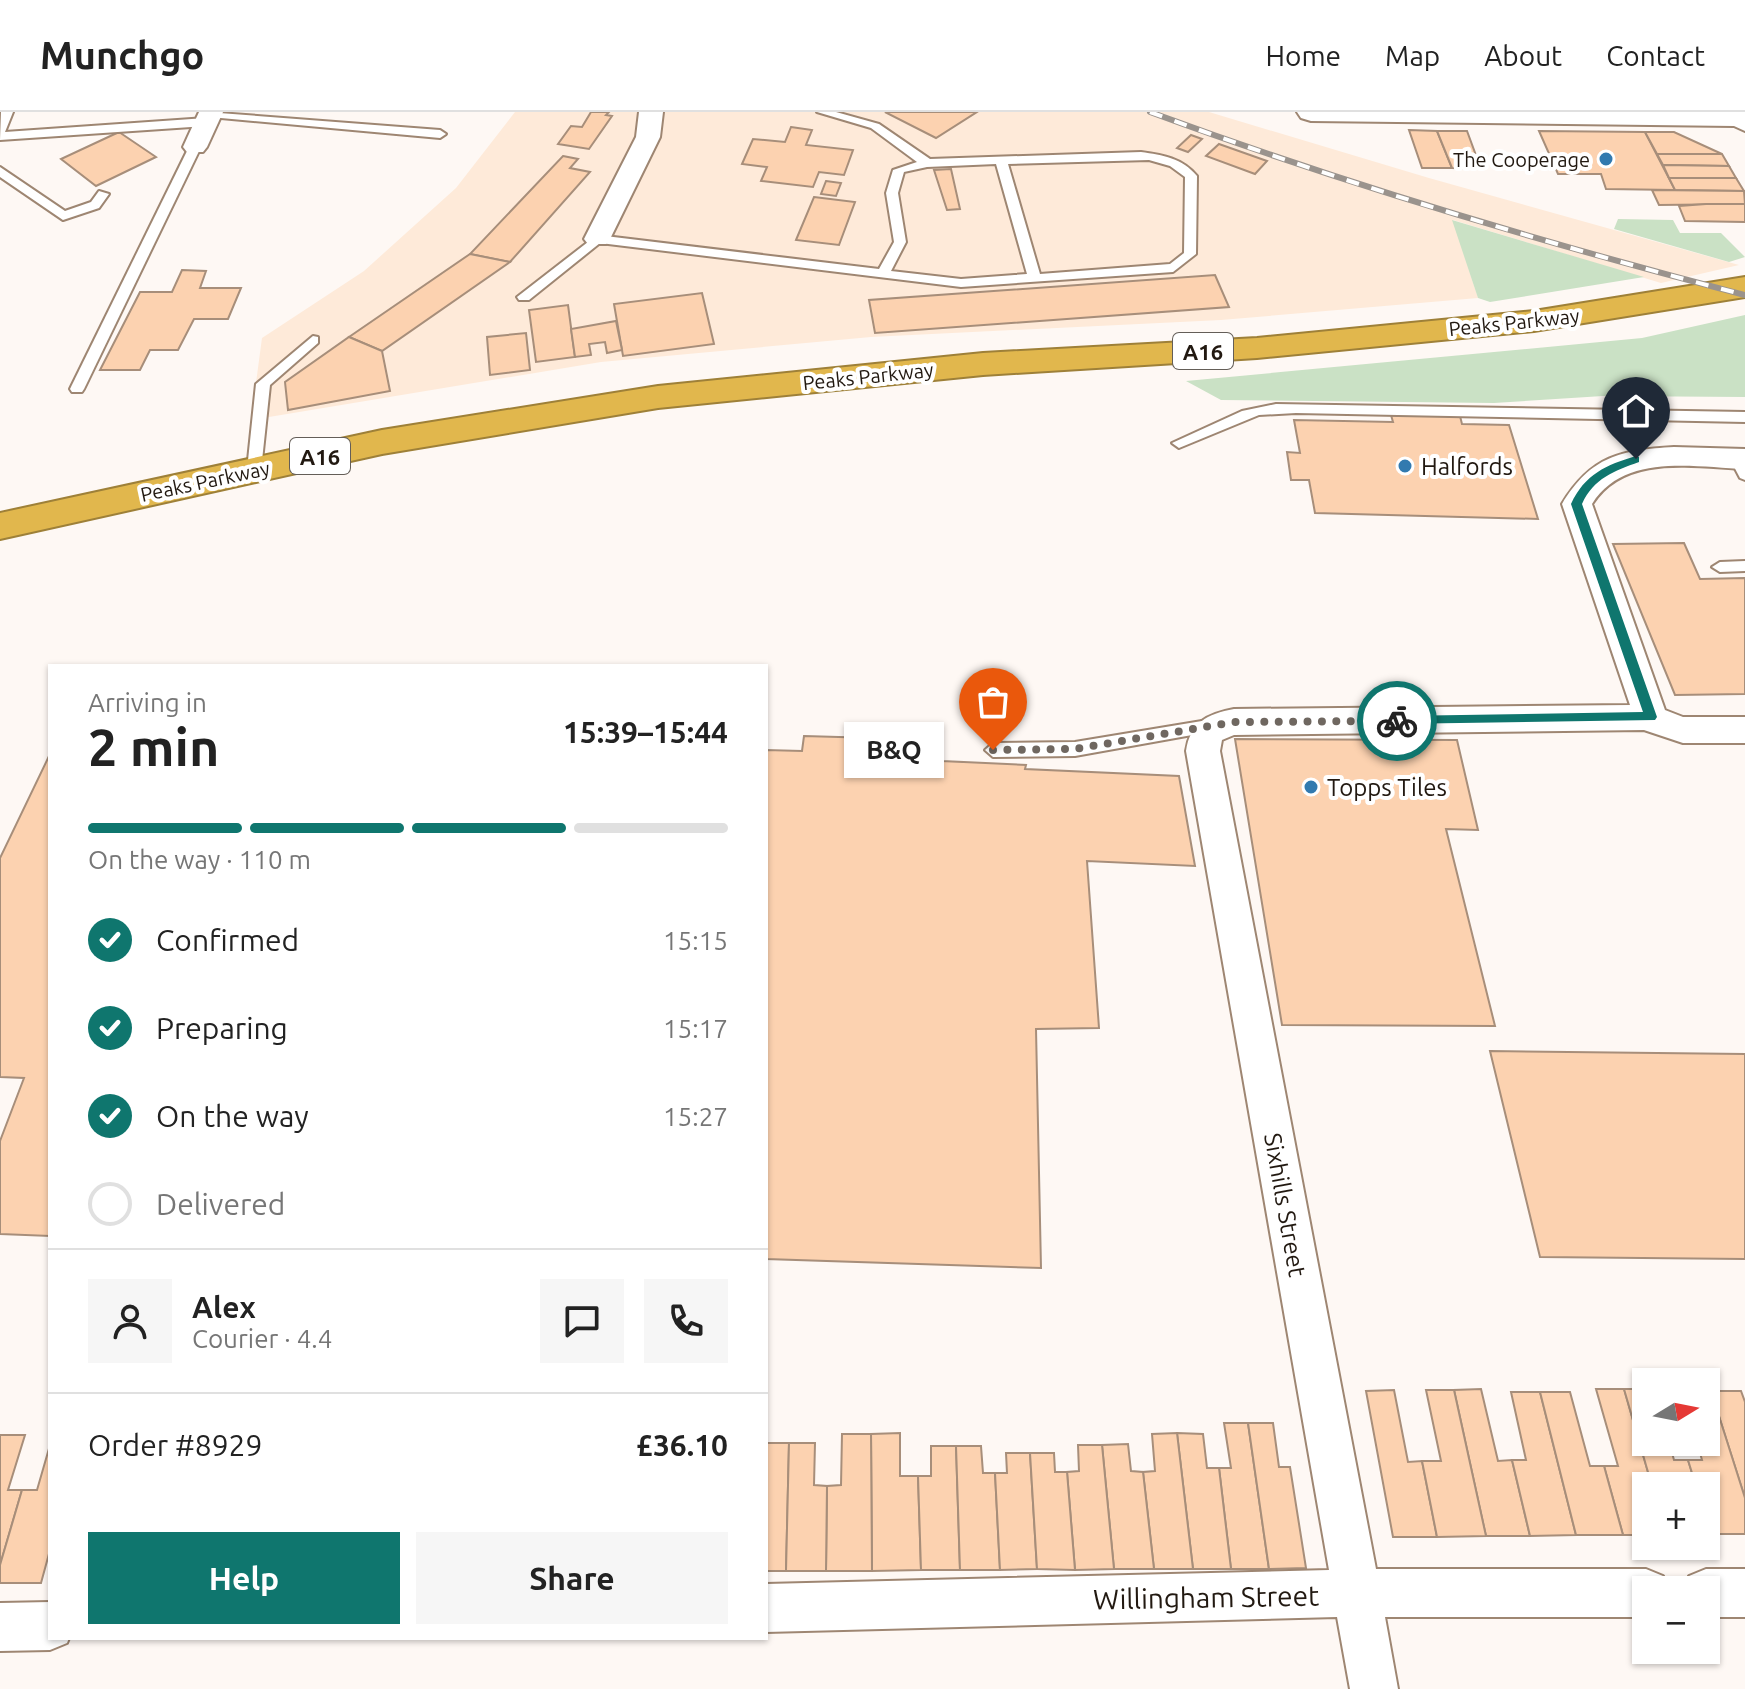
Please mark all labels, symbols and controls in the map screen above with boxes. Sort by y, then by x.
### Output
text: Munchgo [40,34,204,76]
text: Home [1266,40,1341,71]
text: Map [1385,40,1440,71]
text: About [1484,40,1562,71]
text: Contact [1606,40,1705,71]
place label: The Cooperage [1453,148,1590,171]
marker: The Cooperage [1597,150,1615,168]
street label: Peaks Parkway [1447,304,1581,340]
road number: A16 [1173,333,1233,369]
street label: Peaks Parkway [801,358,935,394]
pin [1602,377,1670,459]
icon: home [1614,389,1658,433]
road number: A16 [290,438,350,474]
place label: Halfords [1421,453,1513,480]
street label: Peaks Parkway [138,456,272,506]
marker: Halfords [1396,457,1414,475]
pin [959,668,1027,750]
icon: bag [971,680,1015,724]
courier [1357,681,1437,761]
text: Arriving in [88,688,207,717]
icon: bike [1375,699,1419,743]
text: 15:39–15:44 [563,715,728,749]
text: 2 min [88,718,219,776]
callout: B&Q [845,722,945,778]
text: B&Q [866,735,922,764]
place label: Topps Tiles [1327,774,1447,801]
marker: Topps Tiles [1302,778,1320,796]
text: On the way · 110 m [88,845,311,874]
icon: check [88,918,132,962]
text: Confirmed [156,923,299,957]
text: 15:15 [663,926,728,955]
icon: check [88,1006,132,1050]
text: Preparing [156,1011,288,1045]
text: 15:17 [663,1014,728,1043]
icon: check [88,1094,132,1138]
text: On the way [156,1099,309,1133]
text: 15:27 [663,1102,728,1131]
street label: Sixhills Street [1259,1131,1311,1280]
text: Delivered [156,1187,285,1221]
button: person [88,1279,172,1363]
button: chat [540,1279,624,1363]
button: phone [644,1279,728,1363]
text: Alex [192,1290,256,1324]
text: Courier · 4.4 [192,1324,332,1353]
north arrow [1632,1368,1720,1456]
map controls [1632,1368,1720,1664]
text: Order #8929 [88,1428,262,1462]
text: £36.10 [636,1428,728,1462]
button: + [1632,1472,1720,1560]
button: Help [88,1532,400,1624]
button: Share [416,1532,728,1624]
button: − [1632,1576,1720,1664]
street label: Willingham Street [1093,1580,1319,1614]

